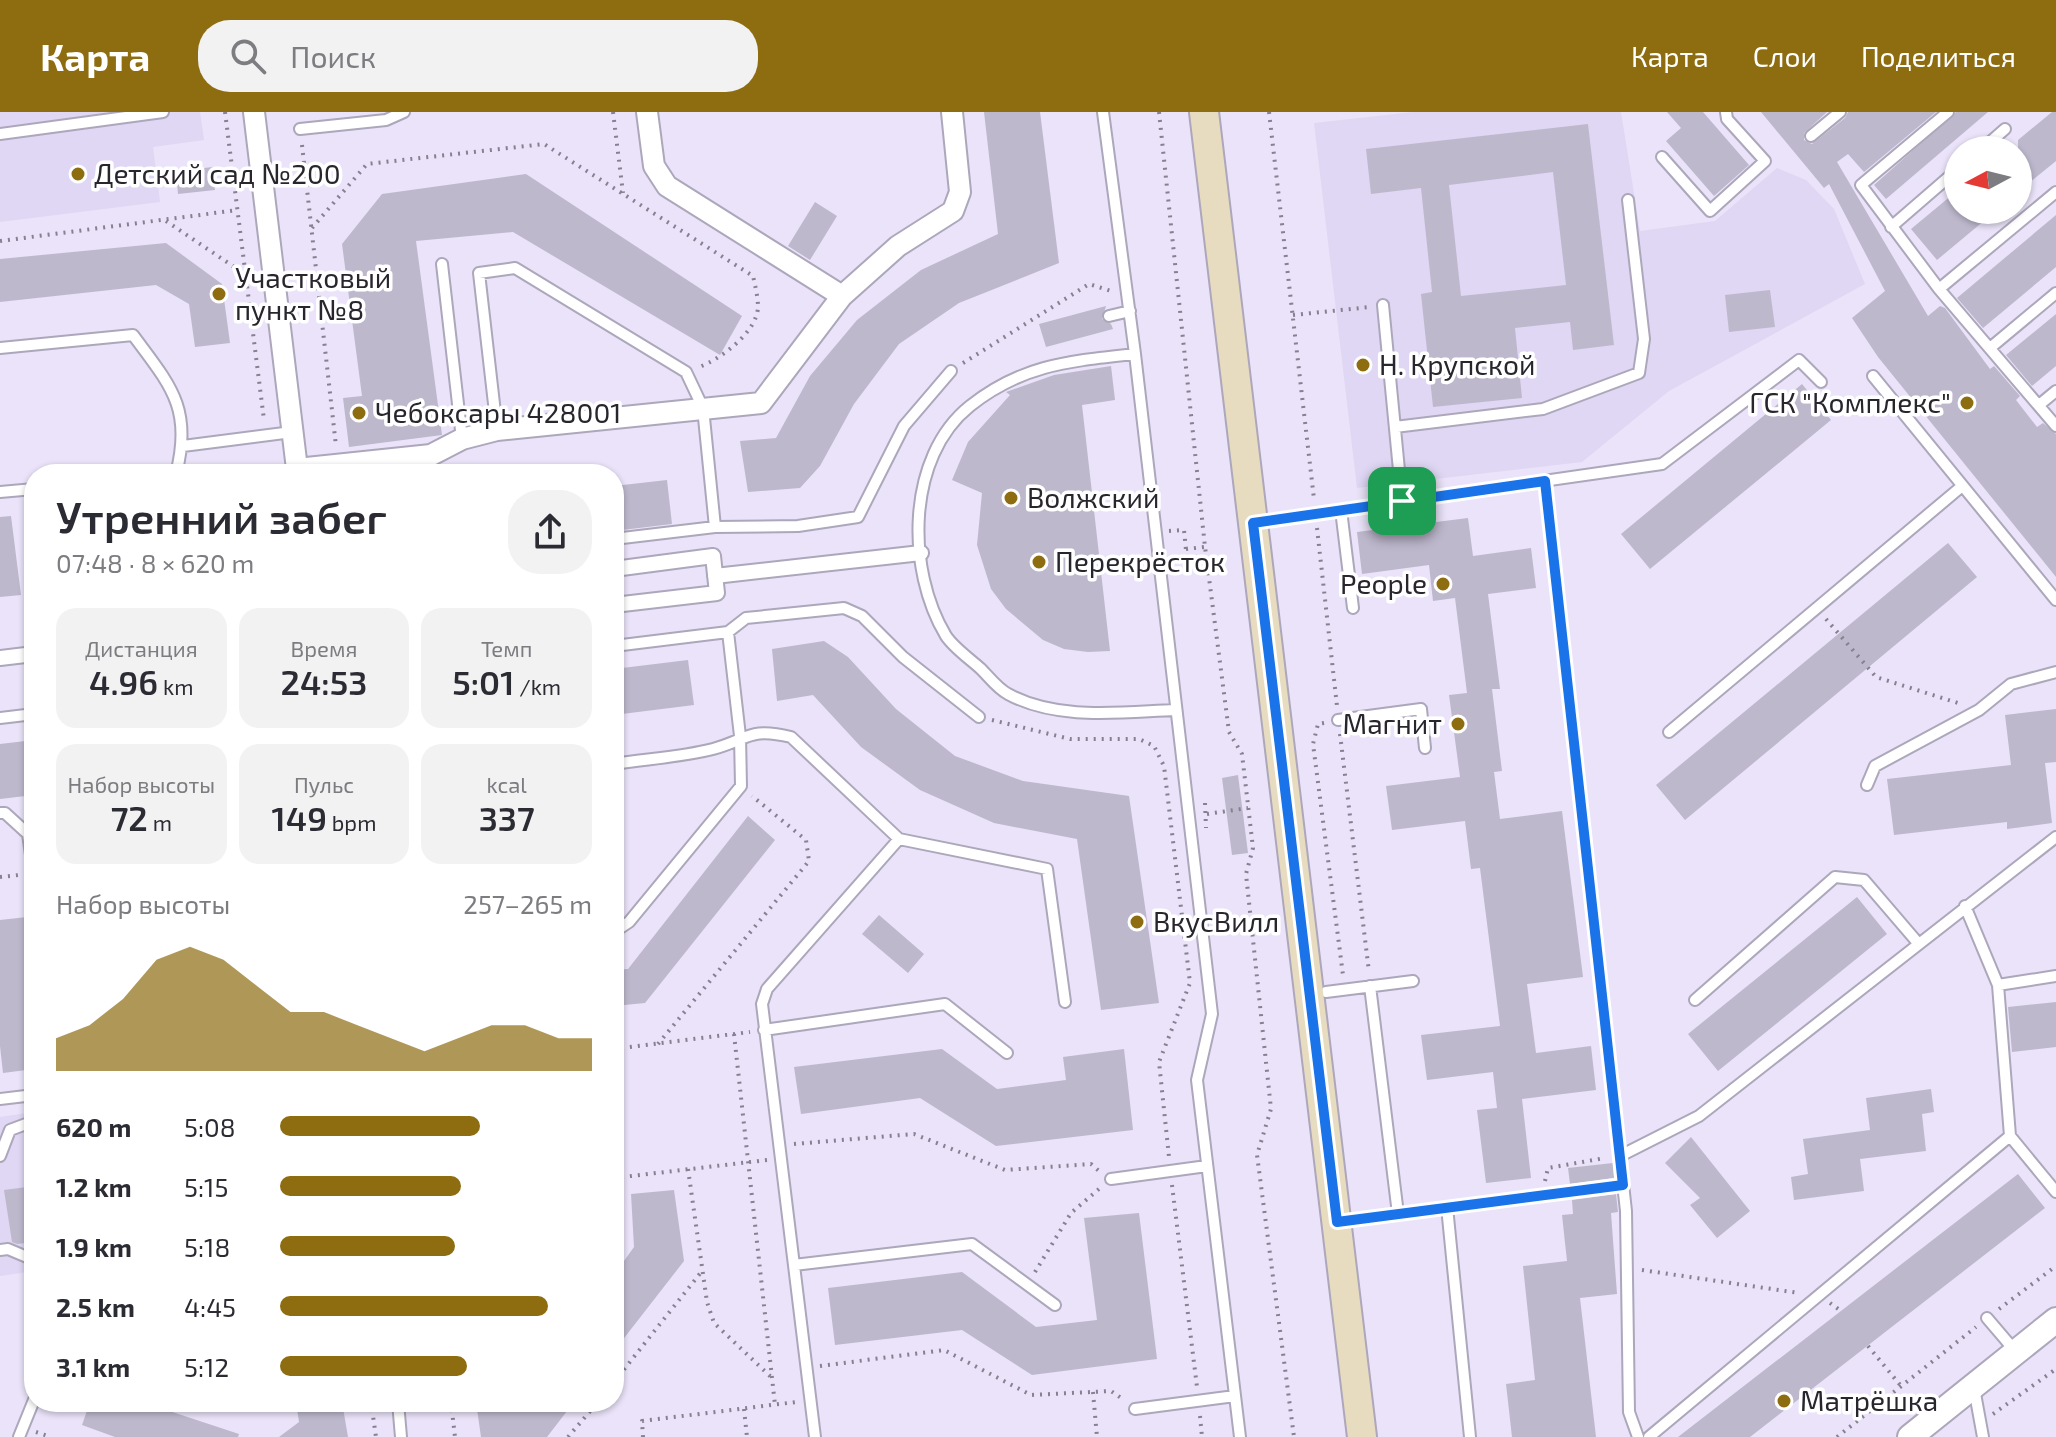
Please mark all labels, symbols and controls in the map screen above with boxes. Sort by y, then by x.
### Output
search box [198,20,758,92]
text: Карта [40,33,150,79]
icon: search [226,34,270,78]
text: Поиск [290,38,376,74]
text: Карта [1631,39,1709,73]
text: Слои [1753,39,1817,73]
text: Поделиться [1861,39,2016,73]
north arrow [1944,136,2032,224]
map controls [1944,136,2032,224]
place label: Детский сад №200 [94,156,341,190]
marker: Детский сад №200 [69,165,87,183]
place label: Участковый пункт №8 [235,260,391,326]
marker: Участковый пункт №8 [210,285,228,303]
place label: Н. Крупской [1379,347,1535,381]
marker: Н. Крупской [1354,356,1372,374]
place label: ГСК "Комплекс" [1749,385,1951,419]
marker: ГСК "Комплекс" [1958,394,1976,412]
place label: Чебоксары 428001 [375,395,621,429]
marker: Чебоксары 428001 [350,404,368,422]
pin [1368,467,1436,535]
icon: arrive [1380,479,1424,523]
place label: Волжский [1027,480,1160,514]
marker: Волжский [1002,489,1020,507]
text: Утренний забег [56,490,387,543]
button: share [508,490,592,574]
place label: Перекрёсток [1055,544,1225,578]
text: 07:48 · 8 × 620 m [56,547,254,578]
marker: Перекрёсток [1030,553,1048,571]
place label: People [1340,566,1427,600]
marker: People [1434,575,1452,593]
text: Дистанция [85,635,198,661]
text: Время [291,635,357,661]
text: Темп [481,635,532,661]
text: 4.96 [89,661,158,702]
text: 24:53 [281,661,367,702]
text: 5:01 [452,661,514,702]
text: km [158,673,194,699]
text: /km [514,673,561,699]
place label: Магнит [1343,706,1442,740]
marker: Магнит [1449,715,1467,733]
text: Набор высоты [68,771,215,797]
text: Пульс [294,771,354,797]
text: kcal [487,771,527,797]
text: 72 [111,797,148,838]
text: 149 [272,797,327,838]
text: 337 [479,797,535,838]
text: m [148,809,172,835]
text: bpm [327,809,376,835]
text: Набор высоты [56,888,230,919]
text: 257–265 m [463,888,592,919]
place label: ВкусВилл [1153,904,1279,938]
marker: ВкусВилл [1128,913,1146,931]
text: 620 m [56,1111,131,1142]
text: 5:08 [184,1111,236,1142]
text: 1.2 km [56,1171,132,1202]
text: 5:15 [184,1171,228,1202]
text: 1.9 km [56,1231,132,1262]
text: 5:18 [184,1231,230,1262]
text: 2.5 km [56,1291,135,1322]
text: 4:45 [184,1291,236,1322]
text: 3.1 km [56,1351,130,1382]
text: 5:12 [184,1351,229,1382]
place label: Матрёшка [1800,1383,1938,1417]
marker: Матрёшка [1775,1392,1793,1410]

